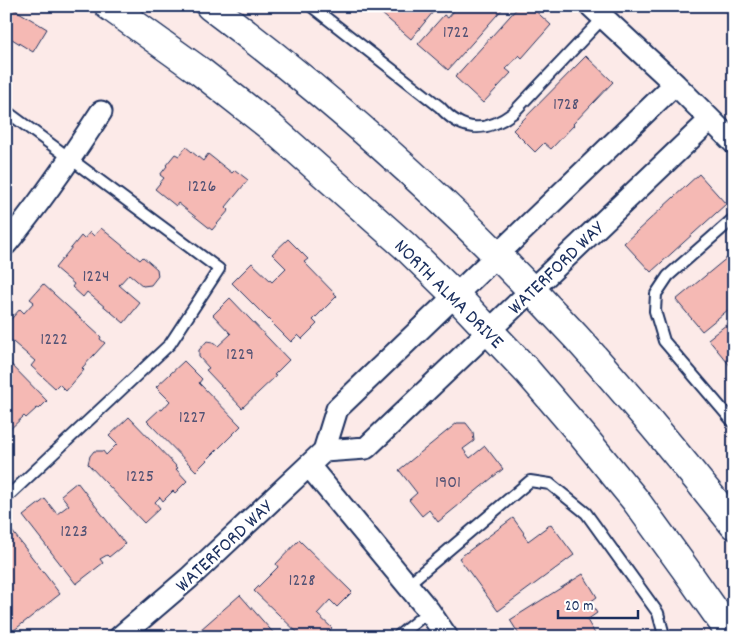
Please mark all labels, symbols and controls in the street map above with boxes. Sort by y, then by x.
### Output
house number: 1722 [443,21,469,46]
house number: 1728 [553,93,579,118]
house number: 1226 [188,175,216,200]
street label: WATERFORD WAY [503,216,612,322]
street label: NORTH ALMA DRIVE [387,234,509,356]
house number: 1224 [82,265,110,290]
house number: 1222 [40,328,68,353]
house number: 1229 [226,343,254,368]
house number: 1227 [179,406,205,431]
house number: 1225 [126,465,154,490]
house number: 1901 [435,471,461,496]
street label: WATERFORD WAY [170,494,280,600]
house number: 1223 [60,520,88,545]
house number: 1228 [289,569,315,594]
scale bar [558,588,638,620]
text: 20 m [565,596,593,618]

